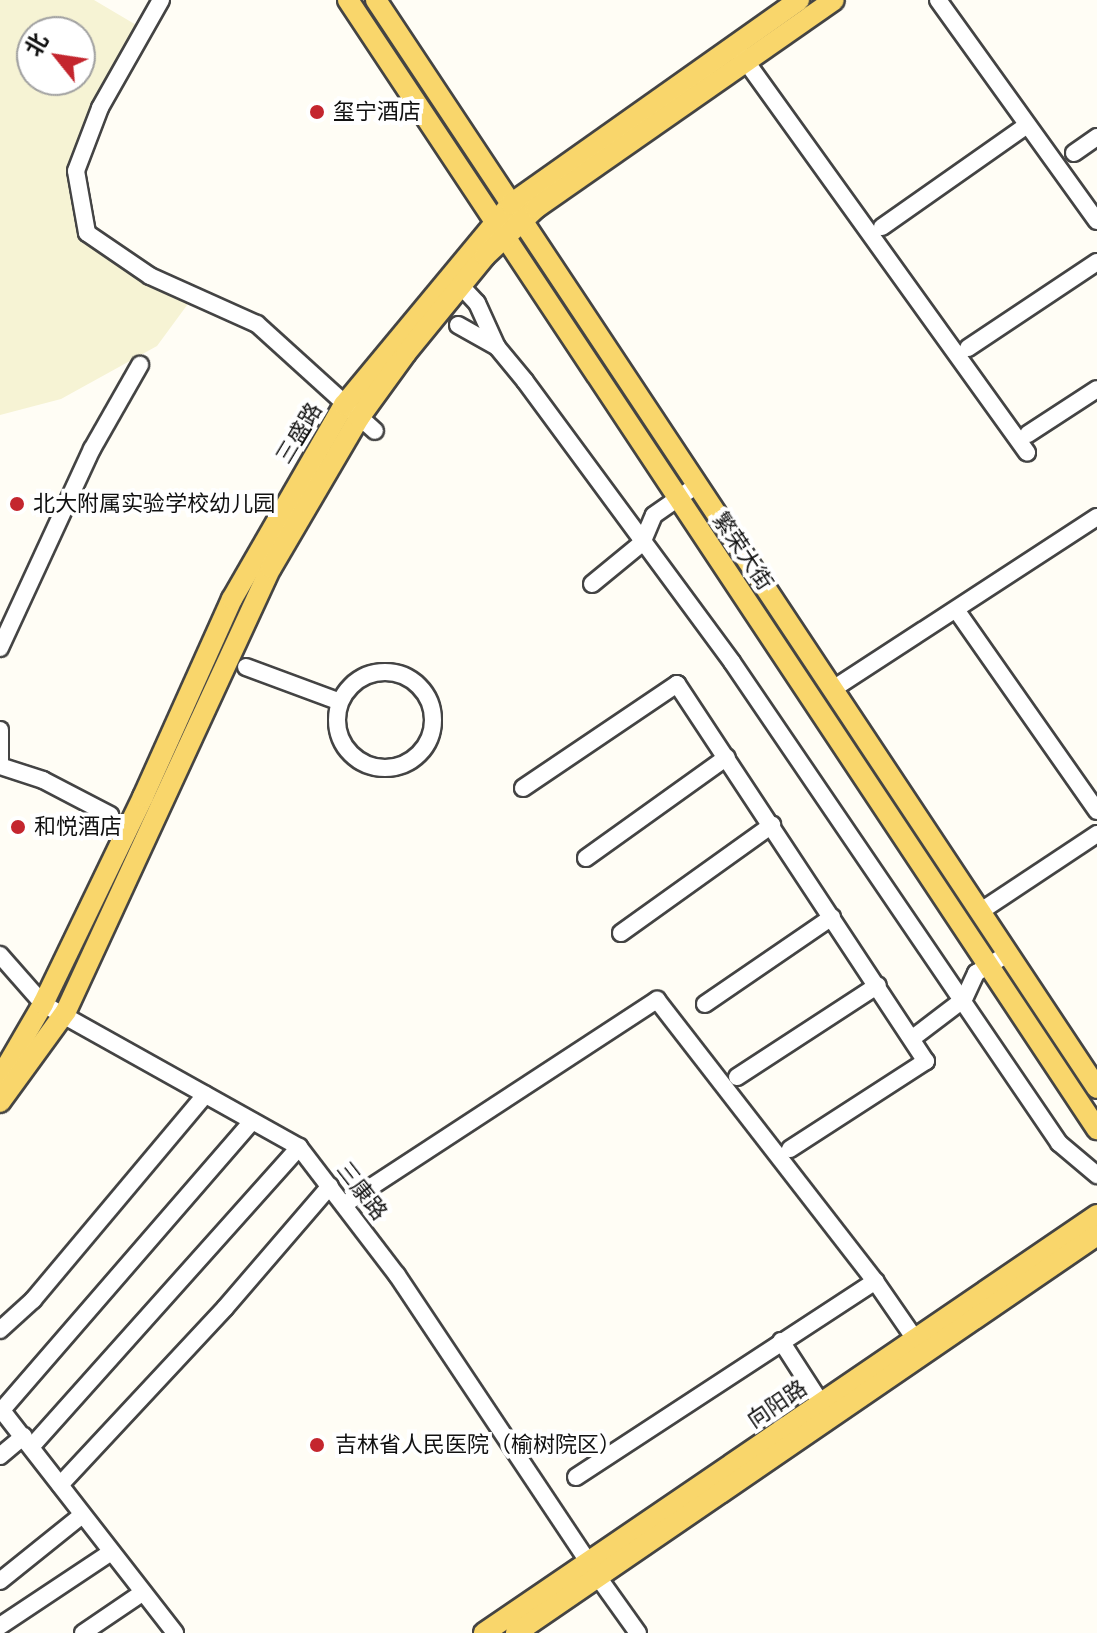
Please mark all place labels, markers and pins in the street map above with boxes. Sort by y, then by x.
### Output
place label: 玺宁酒店 [333,99,421,125]
marker: 玺宁酒店 [308,103,326,121]
place label: 北大附属实验学校幼儿园 [33,491,275,517]
marker: 北大附属实验学校幼儿园 [8,495,26,513]
place label: 和悦酒店 [34,814,122,840]
marker: 和悦酒店 [9,818,27,836]
place label: 吉林省人民医院（榆树院区） [335,1432,621,1458]
marker: 吉林省人民医院（榆树院区） [306,1434,328,1456]

